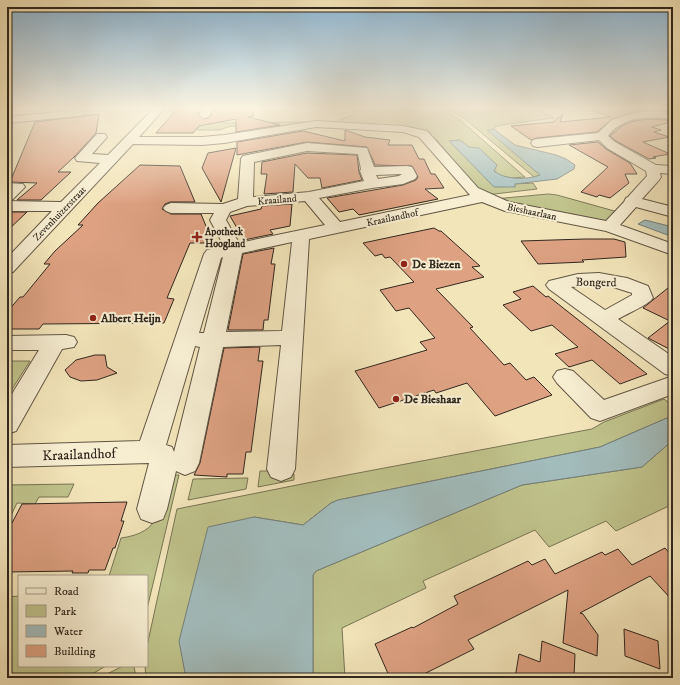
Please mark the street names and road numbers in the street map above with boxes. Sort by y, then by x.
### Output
street label: Zevenhuizerstraat [31,184,89,243]
street label: Kraailand [257,192,297,208]
street label: Bieshaarlaan [506,201,558,223]
street label: Kraailandhof [365,206,421,229]
street label: Bongerd [575,275,617,290]
street label: Kraailandhof [42,445,119,465]

